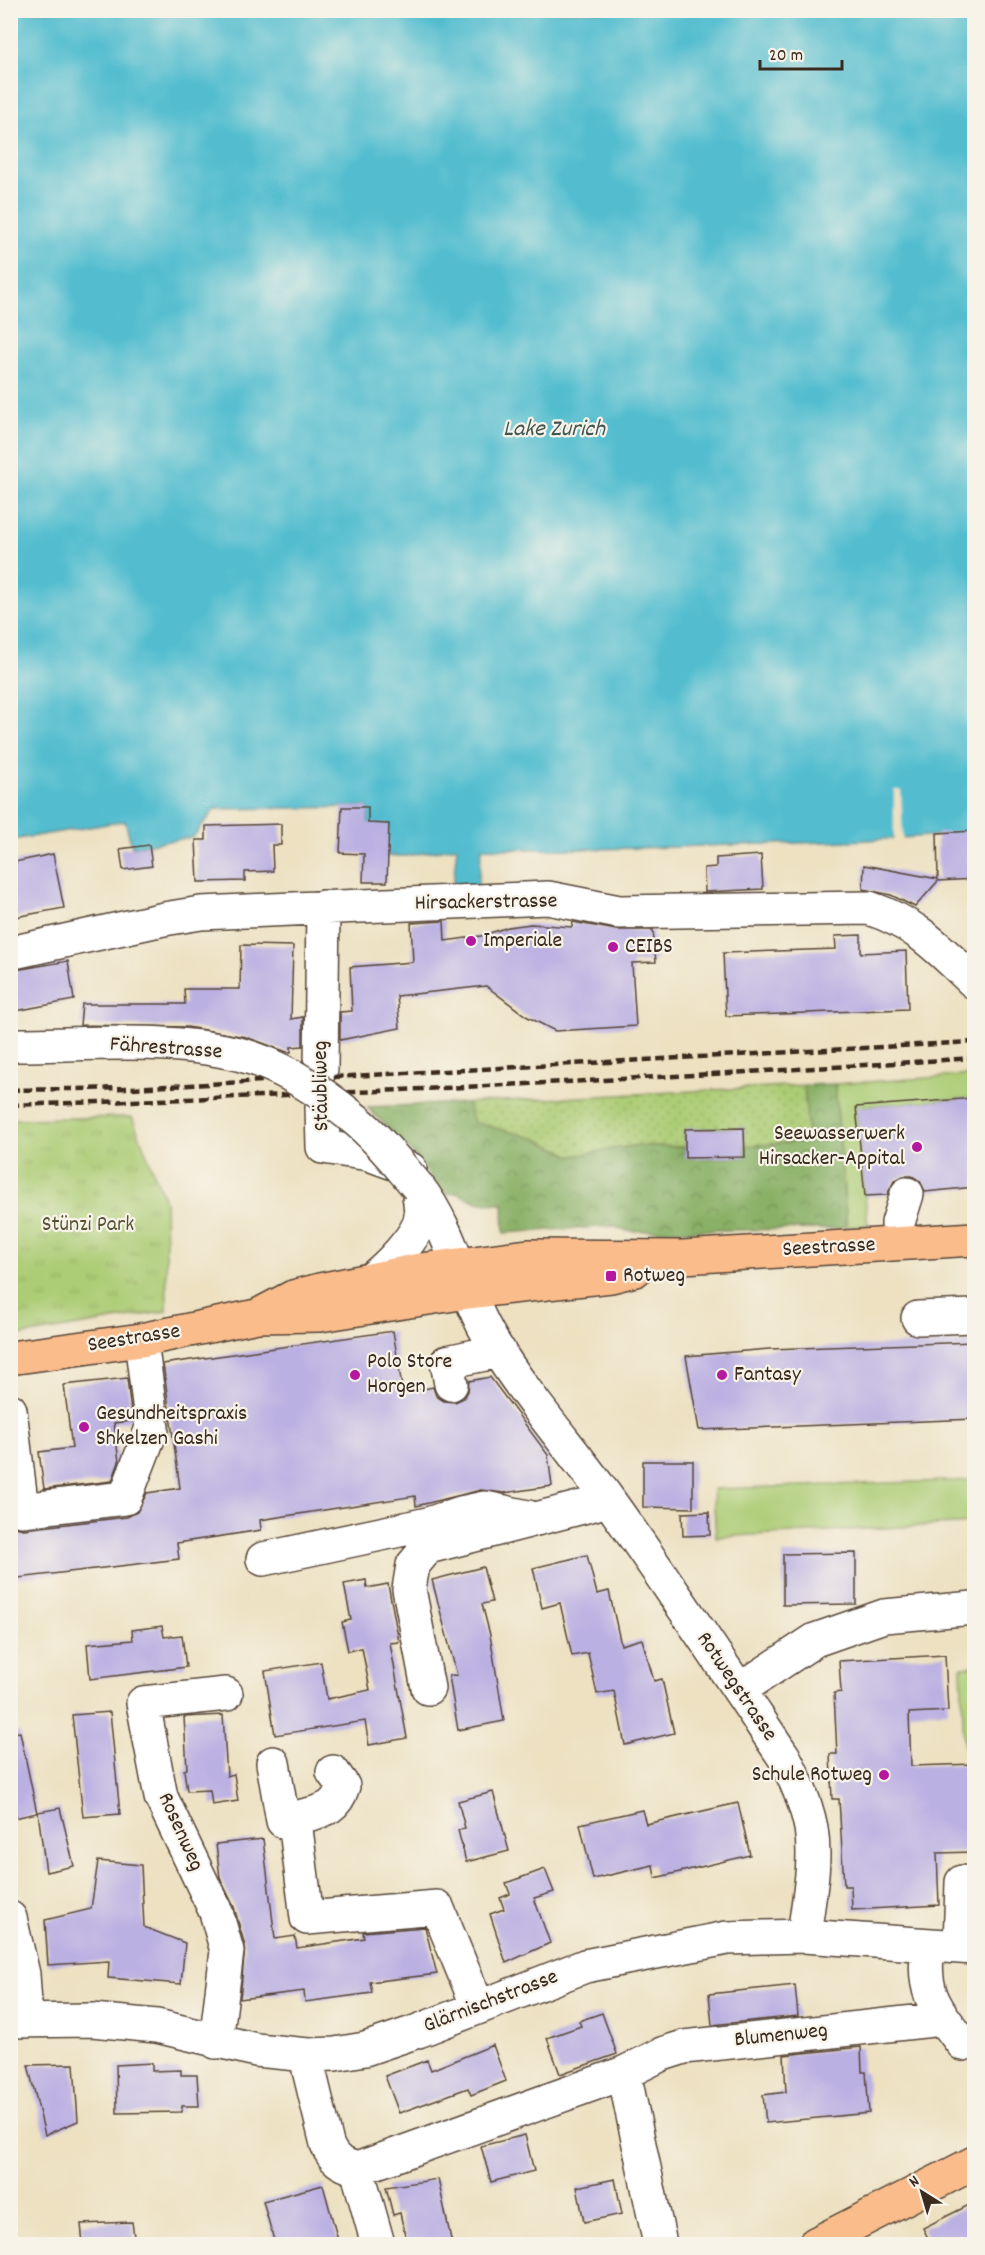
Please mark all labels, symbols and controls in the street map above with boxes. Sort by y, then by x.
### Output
scale bar [760,33,842,71]
text: 20 m [769,44,803,69]
water label: Lake Zurich [503,413,606,447]
street label: Hirsackerstrasse [414,886,558,920]
place label: Imperiale [483,926,562,957]
place label: CEIBS [625,932,673,963]
marker: Imperiale [464,934,478,948]
marker: CEIBS [606,940,620,954]
street label: Fährestrasse [109,1030,223,1068]
street label: Stäubliweg [306,1040,338,1132]
place label: Seewasserwerk Hirsacker-Appital [759,1119,905,1175]
marker: Seewasserwerk Hirsacker-Appital [910,1140,924,1154]
park label: Stünzi Park [42,1210,134,1241]
street label: Seestrasse [782,1230,876,1266]
place label: Rotweg [623,1261,685,1292]
marker: Rotweg [604,1269,618,1283]
street label: Seestrasse [86,1316,182,1362]
place label: Polo Store Horgen [367,1347,452,1403]
place label: Fantasy [734,1360,802,1391]
marker: Polo Store Horgen [348,1368,362,1382]
marker: Fantasy [715,1368,729,1382]
place label: Gesundheitspraxis Shkelzen Gashi [96,1399,247,1455]
marker: Gesundheitspraxis Shkelzen Gashi [77,1420,91,1434]
street label: Rotwegstrasse [688,1626,784,1748]
place label: Schule Rotweg [752,1760,872,1791]
marker: Schule Rotweg [877,1768,891,1782]
street label: Rosenweg [149,1788,211,1876]
street label: Glärnischstrasse [419,1962,563,2042]
street label: Blumenweg [733,2016,829,2056]
north arrow [892,2162,952,2222]
text: N [904,2170,925,2194]

